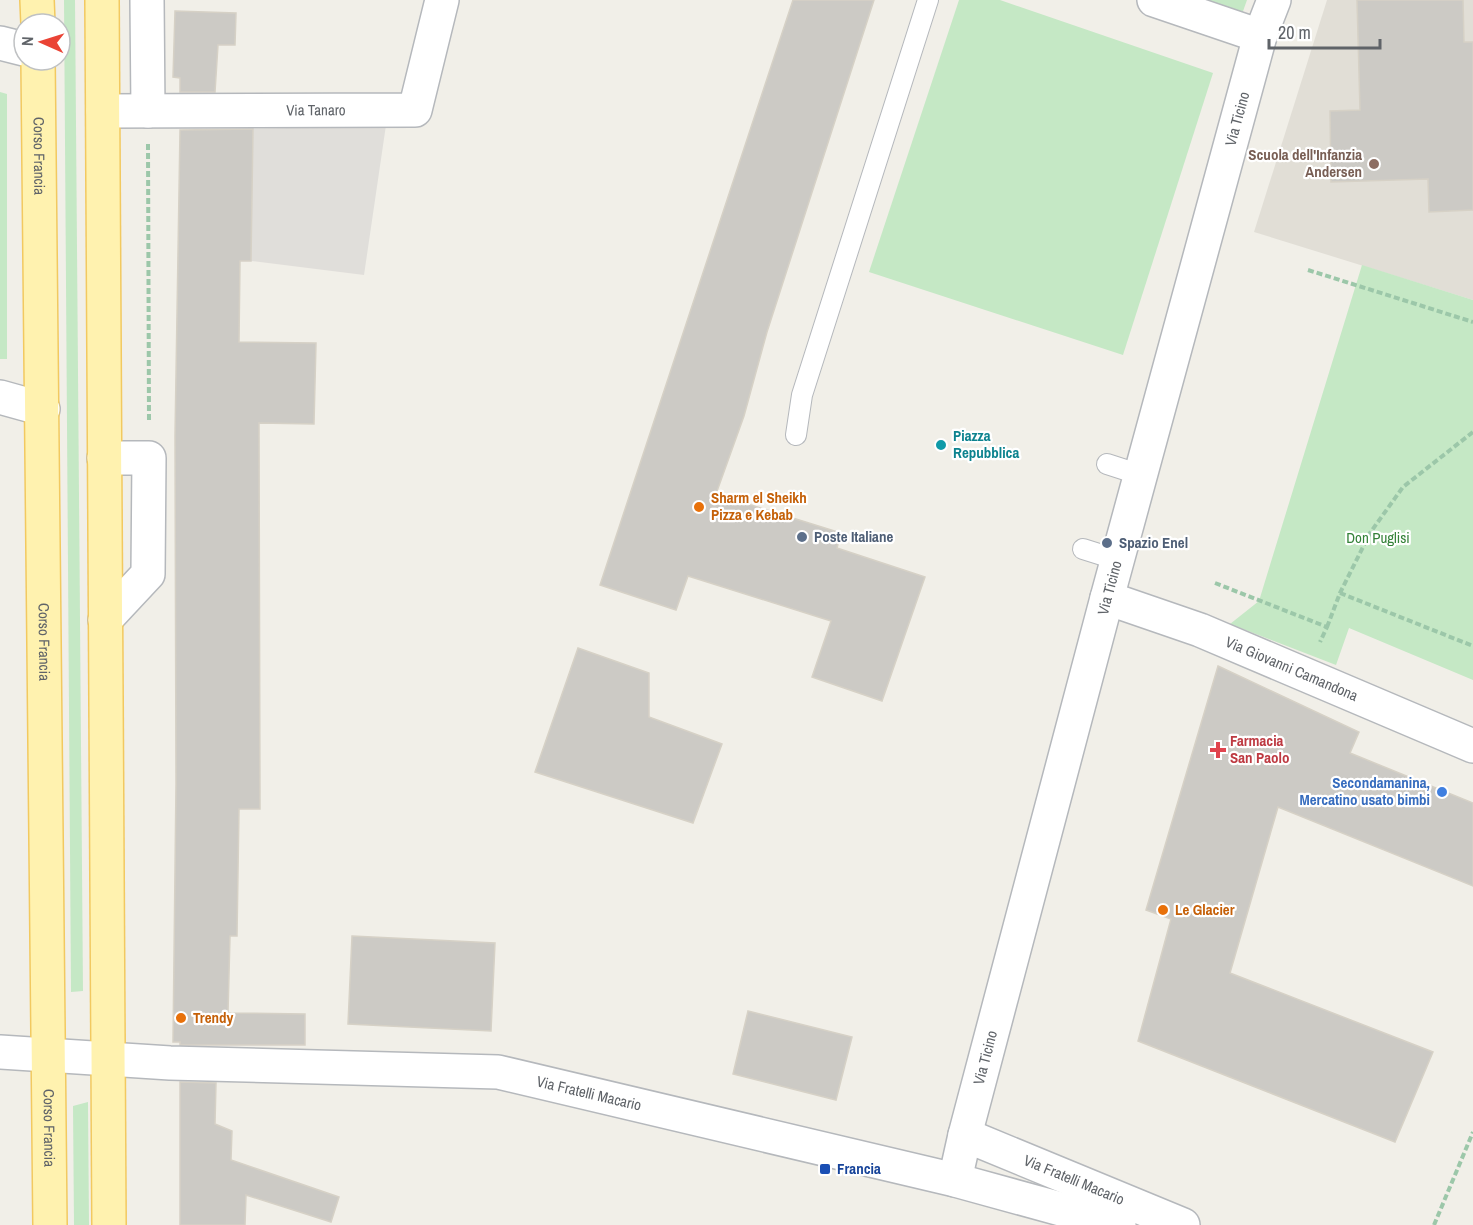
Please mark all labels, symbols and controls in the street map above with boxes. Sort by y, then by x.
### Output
north arrow [12,12,72,72]
scale bar [1269,12,1380,50]
text: 20 m [1278,20,1311,45]
text: N [16,36,38,47]
street label: Via Ticino [1220,89,1254,148]
street label: Via Tanaro [286,99,346,120]
street label: Corso Francia [29,117,50,195]
place label: Scuola dell'Infanzia Andersen [1248,144,1362,182]
marker: Scuola dell'Infanzia Andersen [1367,157,1381,171]
place label: Piazza Repubblica [953,425,1019,463]
marker: Piazza Repubblica [934,438,948,452]
place label: Sharm el Sheikh Pizza e Kebab [711,487,807,525]
marker: Sharm el Sheikh Pizza e Kebab [692,500,706,514]
place label: Poste Italiane [814,526,893,547]
park label: Don Puglisi [1346,527,1410,548]
marker: Poste Italiane [795,530,809,544]
place label: Spazio Enel [1119,532,1188,553]
marker: Spazio Enel [1100,536,1114,550]
street label: Via Ticino [1092,558,1127,617]
street label: Corso Francia [34,603,55,681]
street label: Via Giovanni Camandona [1222,631,1362,706]
place label: Farmacia San Paolo [1230,730,1289,768]
marker: Farmacia San Paolo [1211,743,1225,757]
place label: Secondamanina, Mercatino usato bimbi [1299,772,1430,810]
marker: Secondamanina, Mercatino usato bimbi [1435,785,1449,799]
place label: Le Glacier [1175,899,1235,920]
marker: Le Glacier [1156,903,1170,917]
place label: Trendy [193,1007,233,1028]
marker: Trendy [174,1011,188,1025]
street label: Via Ticino [968,1028,1002,1087]
street label: Via Fratelli Macario [535,1070,644,1116]
street label: Corso Francia [39,1089,60,1167]
street label: Via Fratelli Macario [1021,1149,1128,1210]
place label: Francia [837,1158,881,1179]
marker: Francia [818,1162,832,1176]

